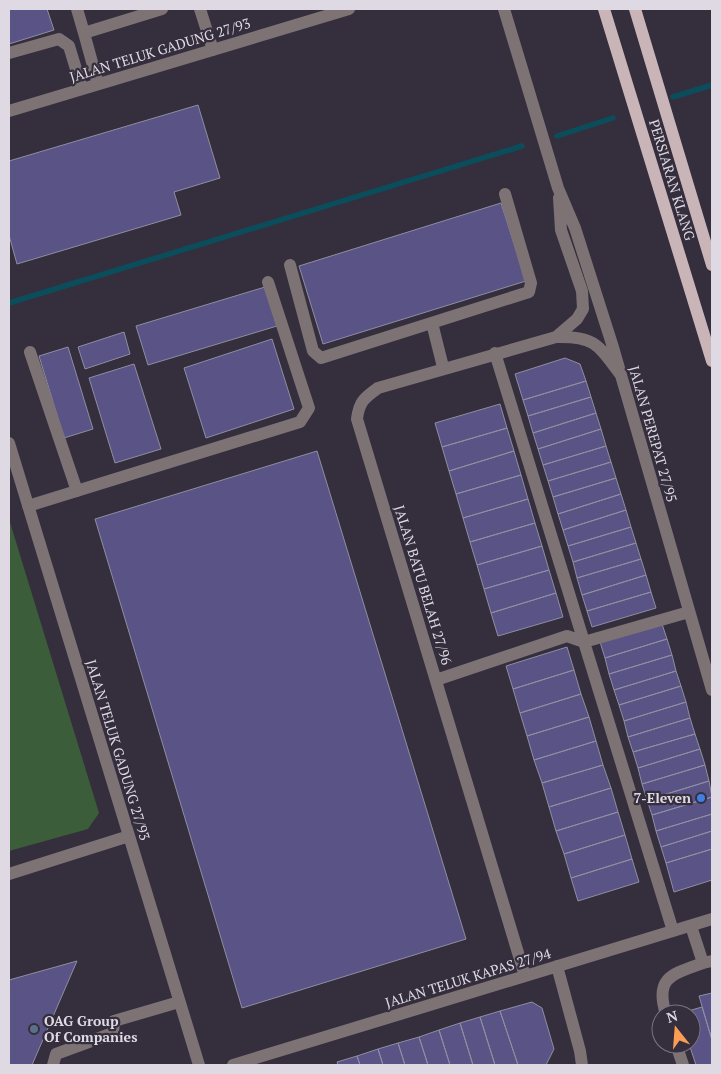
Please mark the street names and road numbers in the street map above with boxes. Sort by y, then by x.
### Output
street label: JALAN TELUK GADUNG 27/93 [67,13,253,86]
street label: PERSIARAN KLANG [645,117,700,243]
street label: JALAN PEREPAT 27/95 [625,363,682,504]
street label: JALAN BATU BELAH 27/96 [390,503,457,668]
street label: JALAN TELUK GADUNG 27/93 [82,657,155,843]
street label: JALAN TELUK KAPAS 27/94 [383,943,554,1012]

